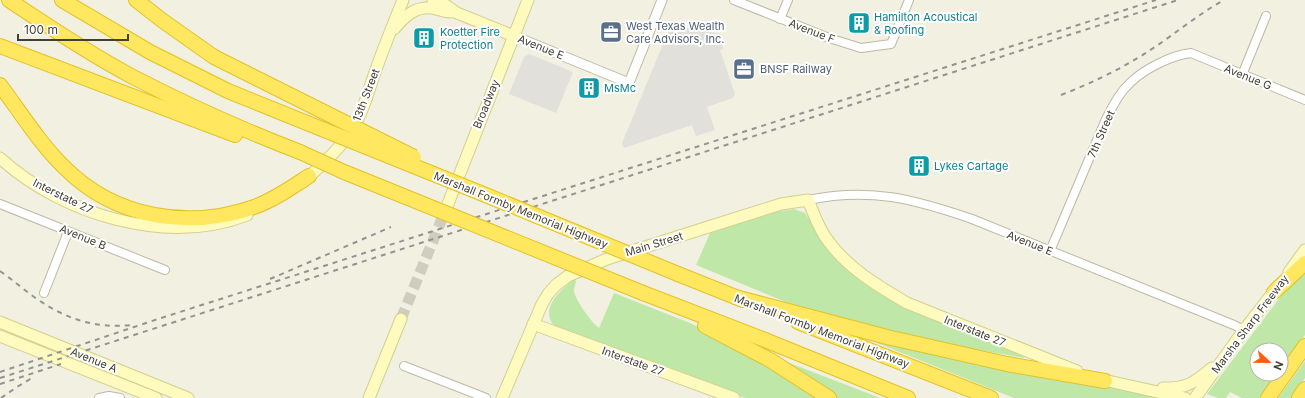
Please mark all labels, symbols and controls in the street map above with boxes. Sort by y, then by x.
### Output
building icon: Hamilton Acoustical & Roofing [846,10,872,36]
place label: Hamilton Acoustical & Roofing [874,10,977,37]
scale bar [18,16,128,42]
street label: Avenue F [787,16,837,46]
office icon: West Texas Wealth Care Advisors, Inc. [598,19,624,45]
place label: West Texas Wealth Care Advisors, Inc. [626,19,725,46]
text: 100 m [24,22,58,37]
building icon: Koetter Fire Protection [411,25,437,51]
place label: Koetter Fire Protection [440,25,500,52]
street label: Avenue E [516,31,566,63]
office icon: BNSF Railway [731,56,757,82]
street label: Avenue G [1222,61,1274,93]
place label: BNSF Railway [760,62,832,76]
street label: 13th Street [350,66,383,123]
building icon: MsMc [576,75,602,101]
street label: Broadway [470,77,502,131]
place label: MsMc [604,81,636,95]
street label: 7th Street [1084,108,1118,160]
building icon: Lykes Cartage [906,153,932,179]
place label: Lykes Cartage [934,159,1008,173]
street label: Marshall Formby Memorial Highway [432,169,610,251]
street label: Interstate 27 [31,175,95,217]
street label: Avenue B [58,221,108,253]
street label: Avenue E [1005,227,1055,259]
street label: Main Street [624,229,685,259]
street label: Marsha Sharp Freeway [1208,272,1292,376]
street label: Marshall Formby Memorial Highway [733,291,911,371]
street label: Interstate 27 [942,312,1008,350]
north arrow [1249,342,1289,382]
street label: Interstate 27 [600,343,666,379]
street label: Avenue A [69,344,120,376]
text: N [1270,359,1286,372]

